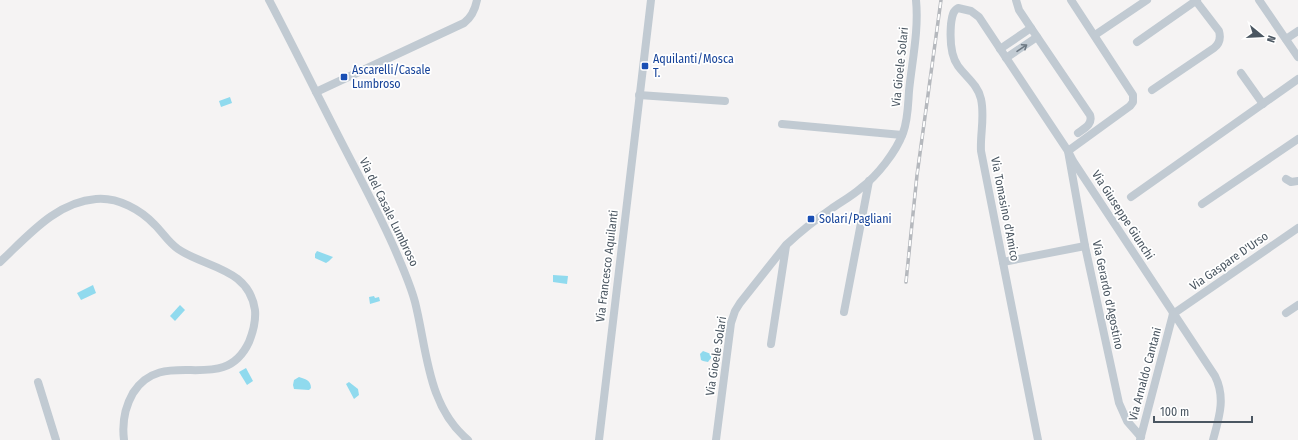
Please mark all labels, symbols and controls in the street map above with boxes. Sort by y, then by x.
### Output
north arrow [1242,16,1282,56]
street label: Via Gioele Solari [889,26,911,108]
text: N [1264,34,1278,44]
one-way arrow [1016,44,1027,52]
place label: Aquilanti/Mosca T. [653,52,734,80]
marker: Aquilanti/Mosca T. [640,61,650,71]
place label: Ascarelli/Casale Lumbroso [352,63,431,91]
marker: Ascarelli/Casale Lumbroso [339,72,349,82]
street label: Via del Casale Lumbroso [357,155,421,269]
street label: Via Tomasino d'Amico [988,156,1022,262]
street label: Via Giuseppe Giunchi [1089,168,1157,262]
street label: Via Francesco Aquilanti [593,209,621,323]
place label: Solari/Pagliani [819,212,892,226]
marker: Solari/Pagliani [806,214,816,224]
street label: Via Gaspare D'Urso [1187,229,1271,293]
street label: Via Gerardo d'Agostino [1090,239,1126,351]
street label: Via Gioele Solari [703,315,729,397]
street label: Via Arnaldo Cantani [1126,326,1164,422]
scale bar [1154,398,1252,424]
text: 100 m [1160,405,1189,419]

